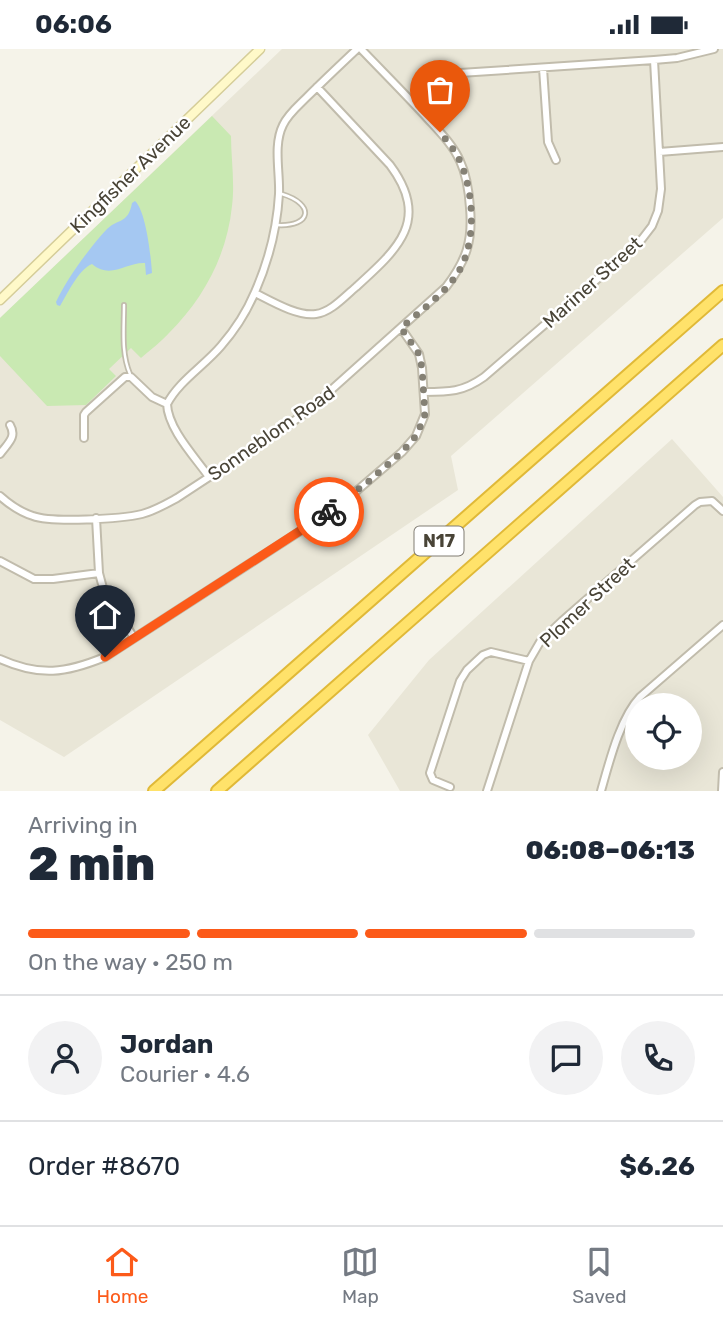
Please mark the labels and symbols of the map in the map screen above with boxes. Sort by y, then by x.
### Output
pin [410,60,470,132]
street label: Kingfisher Avenue [65,111,195,238]
street label: Mariner Street [538,231,647,333]
street label: Sonneblom Road [203,381,339,486]
courier [294,477,364,547]
road number: N17 [414,527,464,555]
street label: Plomer Street [535,552,640,652]
pin [75,585,135,657]

